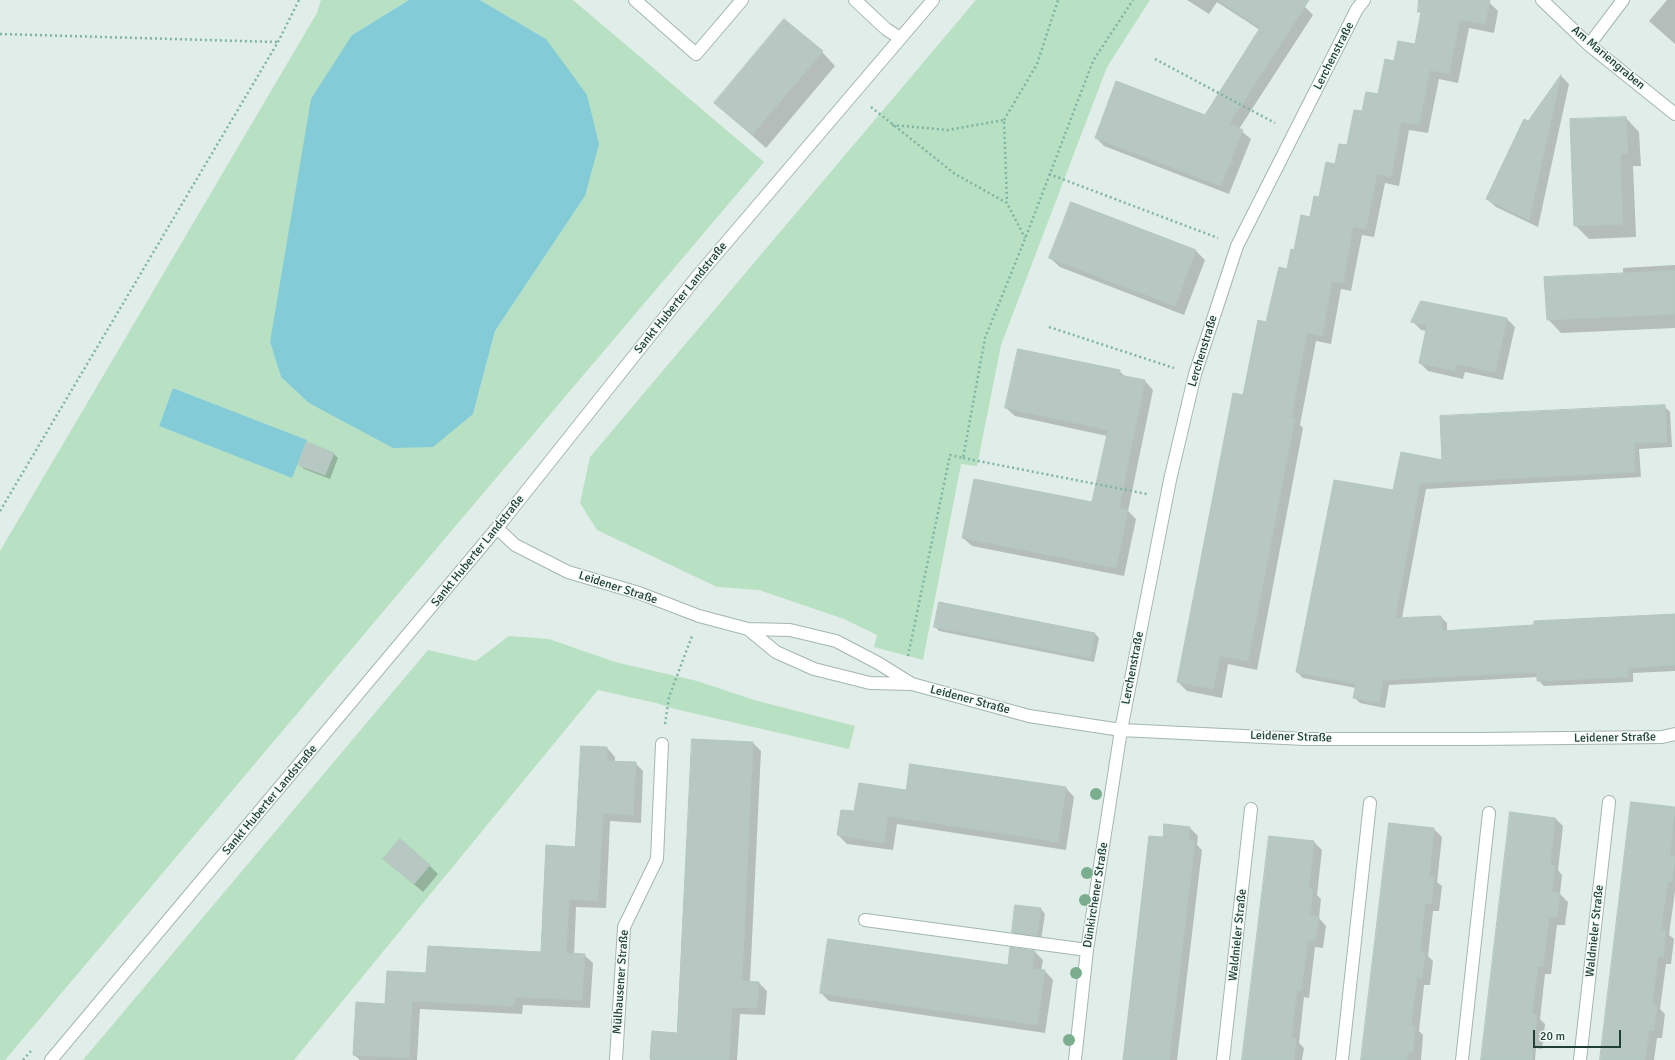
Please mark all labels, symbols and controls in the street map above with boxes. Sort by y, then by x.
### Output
street label: Lerchenstraße [1311,20,1357,92]
street label: Am Mariengraben [1568,23,1648,93]
street label: Sankt Huberter Landstraße [632,239,730,357]
street label: Lerchenstraße [1185,313,1221,389]
street label: Sankt Huberter Landstraße [429,492,527,610]
street label: Leidener Straße [577,568,659,608]
street label: Lerchenstraße [1119,630,1147,706]
street label: Leidener Straße [929,682,1011,718]
street label: Leidener Straße [1250,728,1332,746]
street label: Leidener Straße [1574,730,1656,746]
street label: Sankt Huberter Landstraße [220,742,320,858]
street label: Dünkirchener Straße [1081,841,1111,949]
street label: Waldnieler Straße [1583,884,1607,978]
street label: Waldnieler Straße [1226,888,1250,982]
street label: Mülhausener Straße [610,929,632,1035]
scale bar [1535,1022,1623,1048]
text: 20 m [1540,1029,1565,1044]

